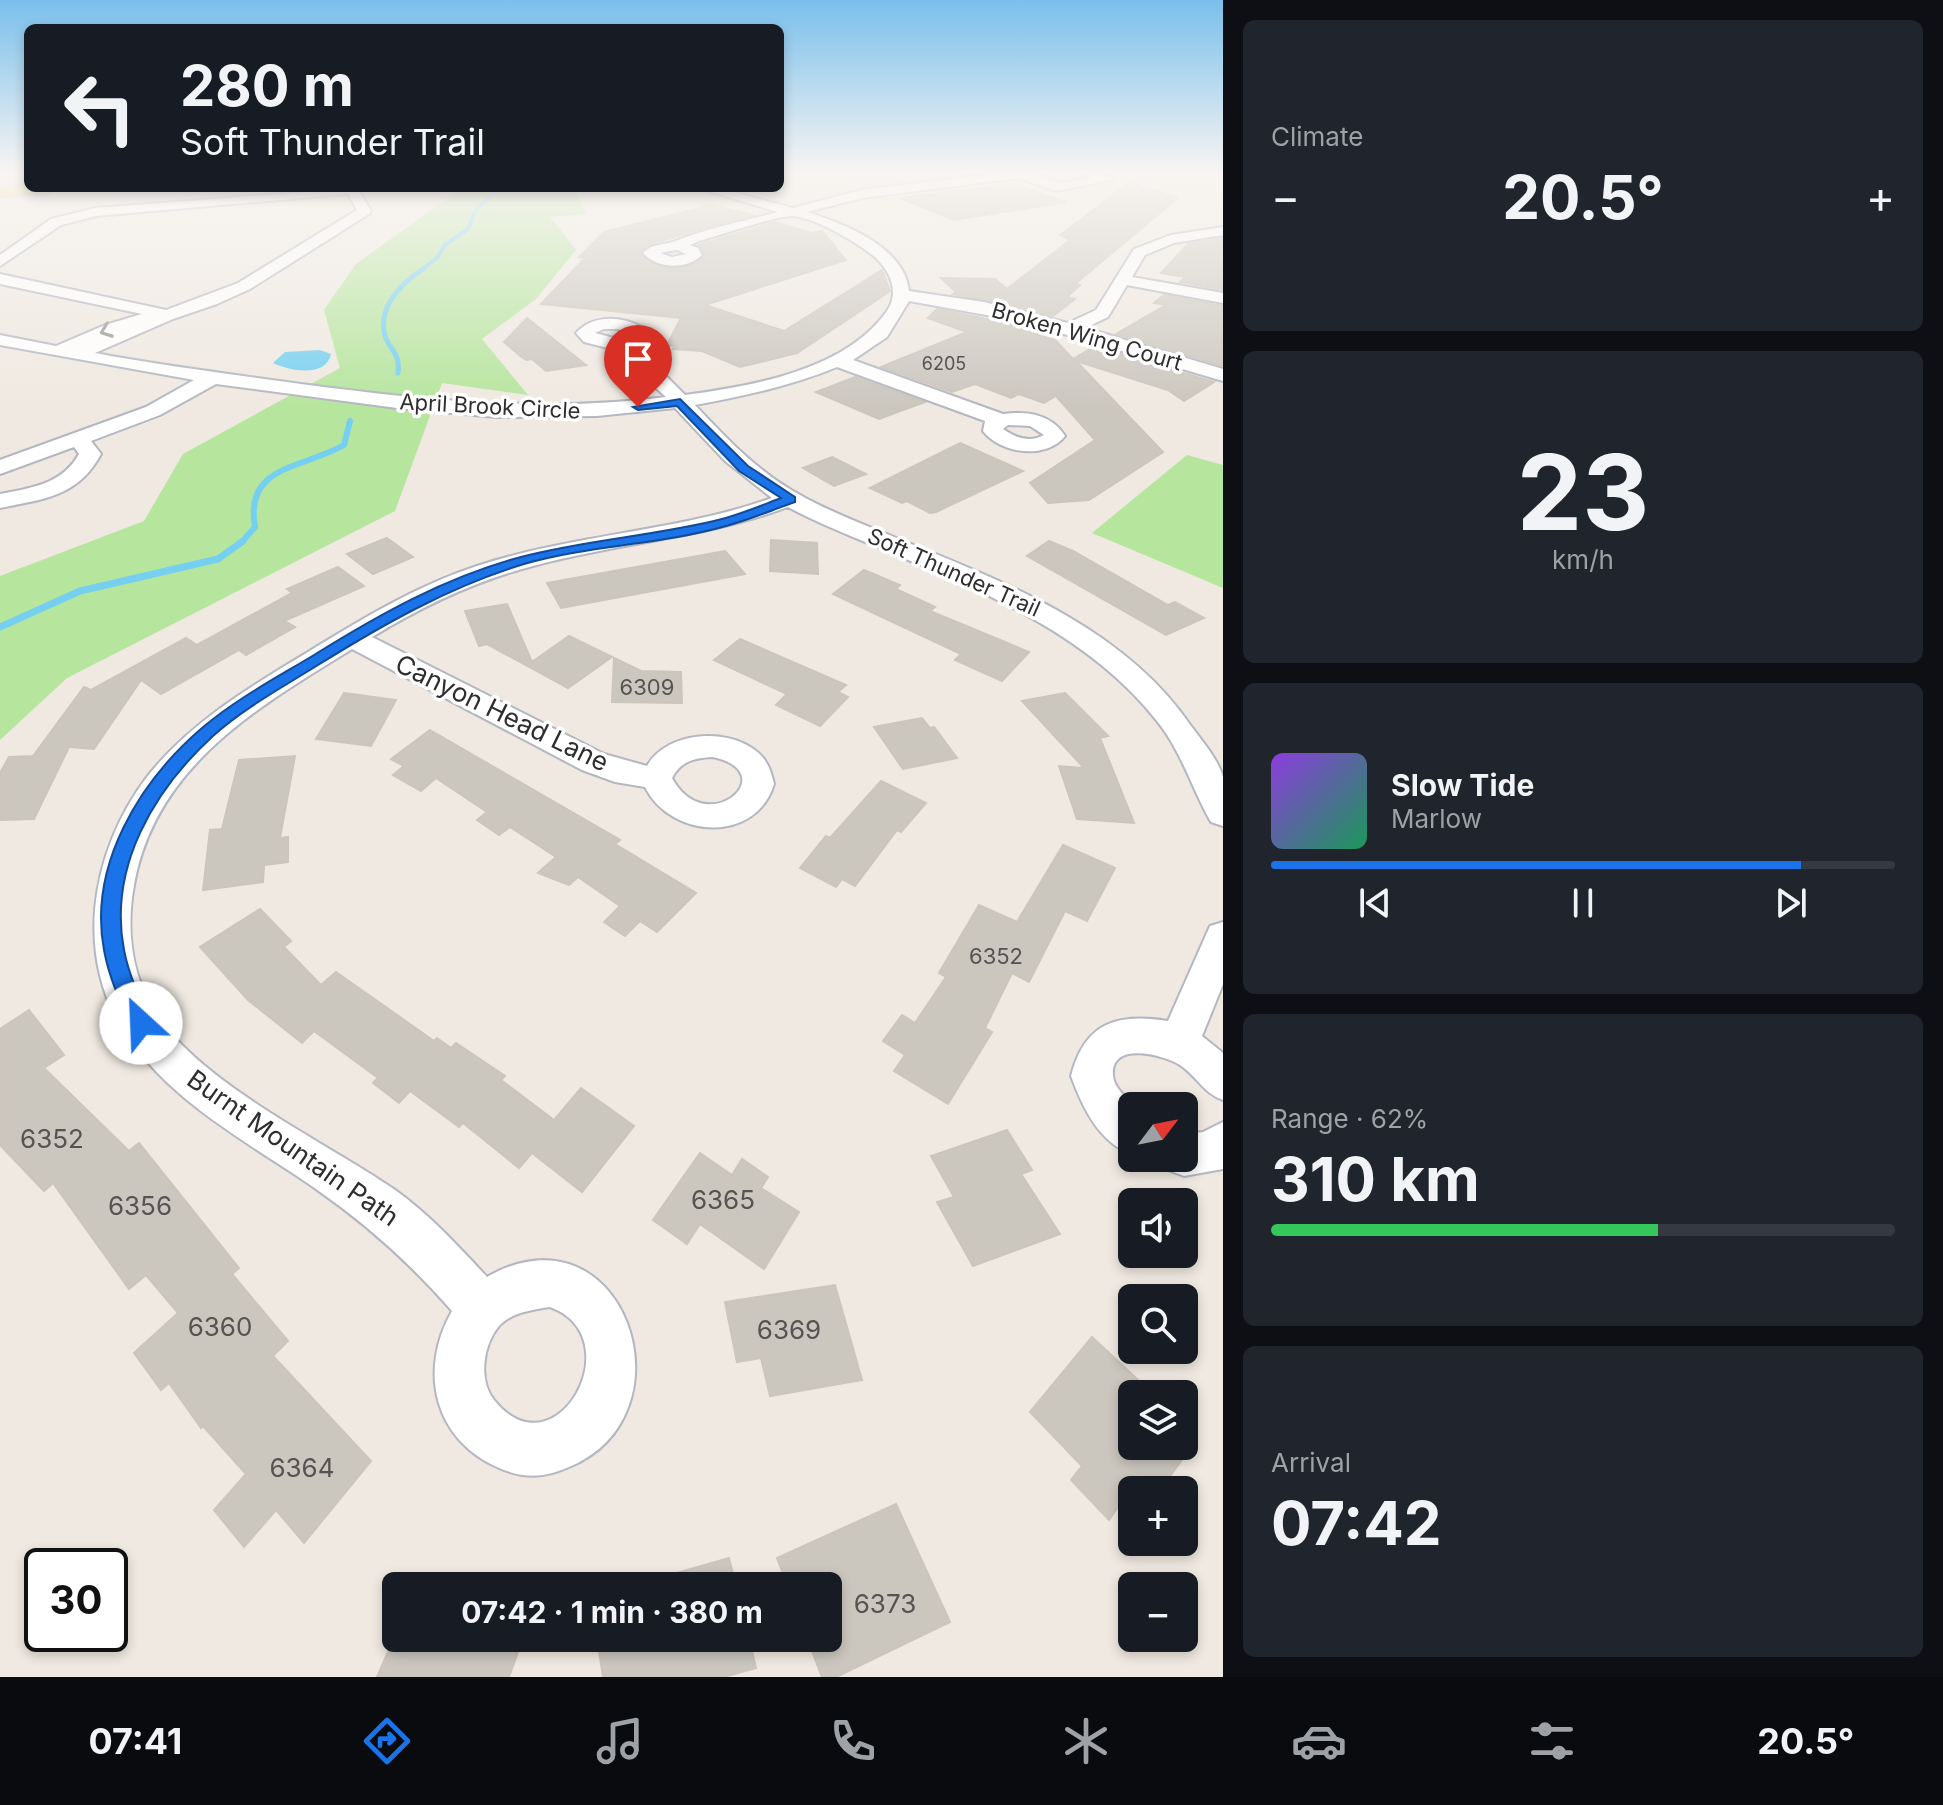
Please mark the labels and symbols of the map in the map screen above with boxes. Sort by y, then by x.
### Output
street label: Broken Wing Court [989,296,1185,376]
one-way arrow [100,321,114,338]
pin [604,325,672,407]
house number: 6205 [922,353,966,374]
street label: April Brook Circle [399,388,581,424]
street label: Soft Thunder Trail [864,522,1044,622]
street label: Canyon Head Lane [391,647,614,778]
house number: 6309 [620,674,674,700]
house number: 6352 [969,943,1023,969]
position arrow [99,981,183,1065]
street label: Burnt Mountain Path [182,1063,405,1232]
north arrow [1118,1092,1198,1172]
house number: 6352 [20,1123,84,1154]
house number: 6365 [691,1184,755,1215]
house number: 6356 [108,1190,172,1221]
house number: 6360 [188,1311,252,1342]
house number: 6369 [757,1314,821,1345]
house number: 6364 [269,1452,335,1483]
speed limit sign: 30 [24,1548,128,1652]
house number: 6373 [854,1588,916,1619]

